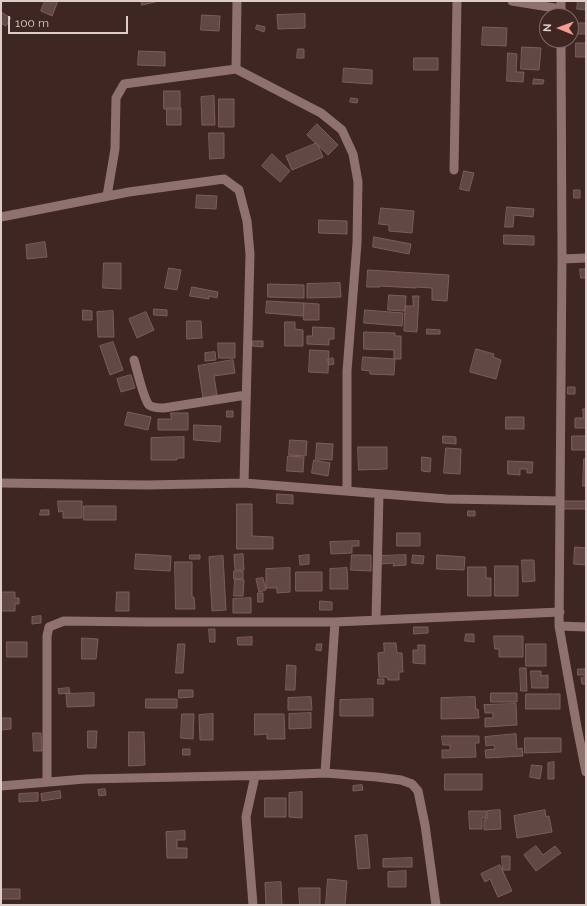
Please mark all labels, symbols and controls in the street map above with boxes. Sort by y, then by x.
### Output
scale bar [10,8,130,34]
north arrow [539,8,579,48]
text: 100 m [15,16,49,30]
text: N [541,23,554,32]

